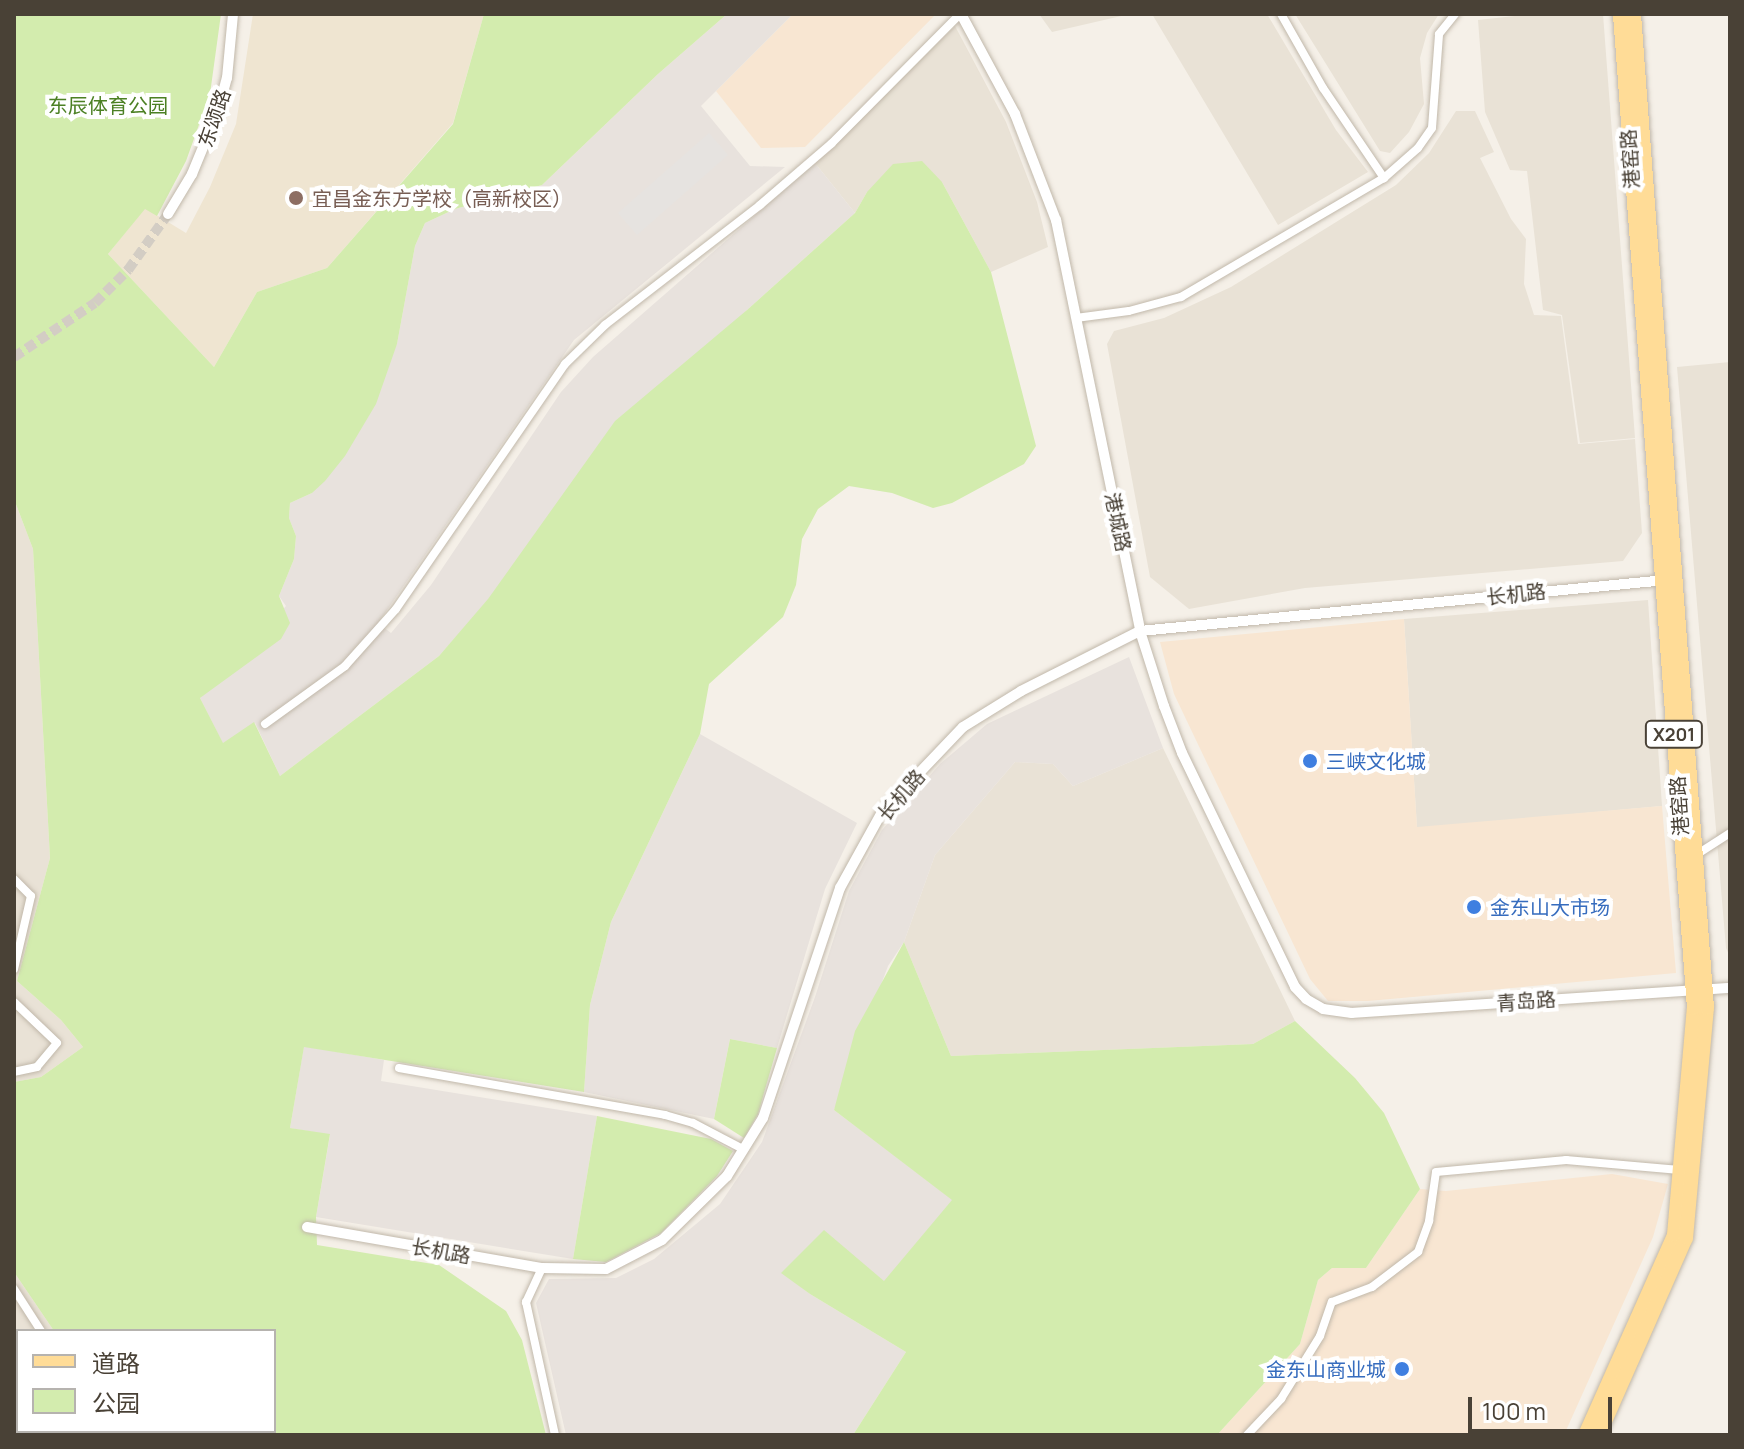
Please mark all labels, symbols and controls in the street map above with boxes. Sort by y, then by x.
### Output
street label: 东颂路 [193,86,235,150]
park label: 东辰体育公园 [48,93,168,117]
street label: 港窑路 [1616,128,1644,190]
place label: 宜昌金东方学校（高新校区） [312,186,572,210]
marker: 宜昌金东方学校（高新校区） [287,189,305,207]
street label: 港城路 [1100,490,1136,554]
street label: 长机路 [1485,579,1547,609]
road number: X201 [1644,720,1704,748]
place label: 三峡文化城 [1326,749,1426,773]
marker: 三峡文化城 [1301,752,1319,770]
street label: 长机路 [872,764,930,826]
street label: 港窑路 [1665,775,1693,837]
place label: 金东山大市场 [1490,895,1610,919]
marker: 金东山大市场 [1465,898,1483,916]
street label: 青岛路 [1495,987,1557,1015]
street label: 长机路 [409,1234,473,1268]
legend [16,1329,276,1433]
text: 道路 [92,1346,140,1379]
place label: 金东山商业城 [1266,1357,1386,1381]
marker: 金东山商业城 [1393,1360,1411,1378]
scale bar [1472,1381,1616,1431]
text: 公园 [92,1386,140,1419]
text: 100 m [1482,1394,1546,1427]

